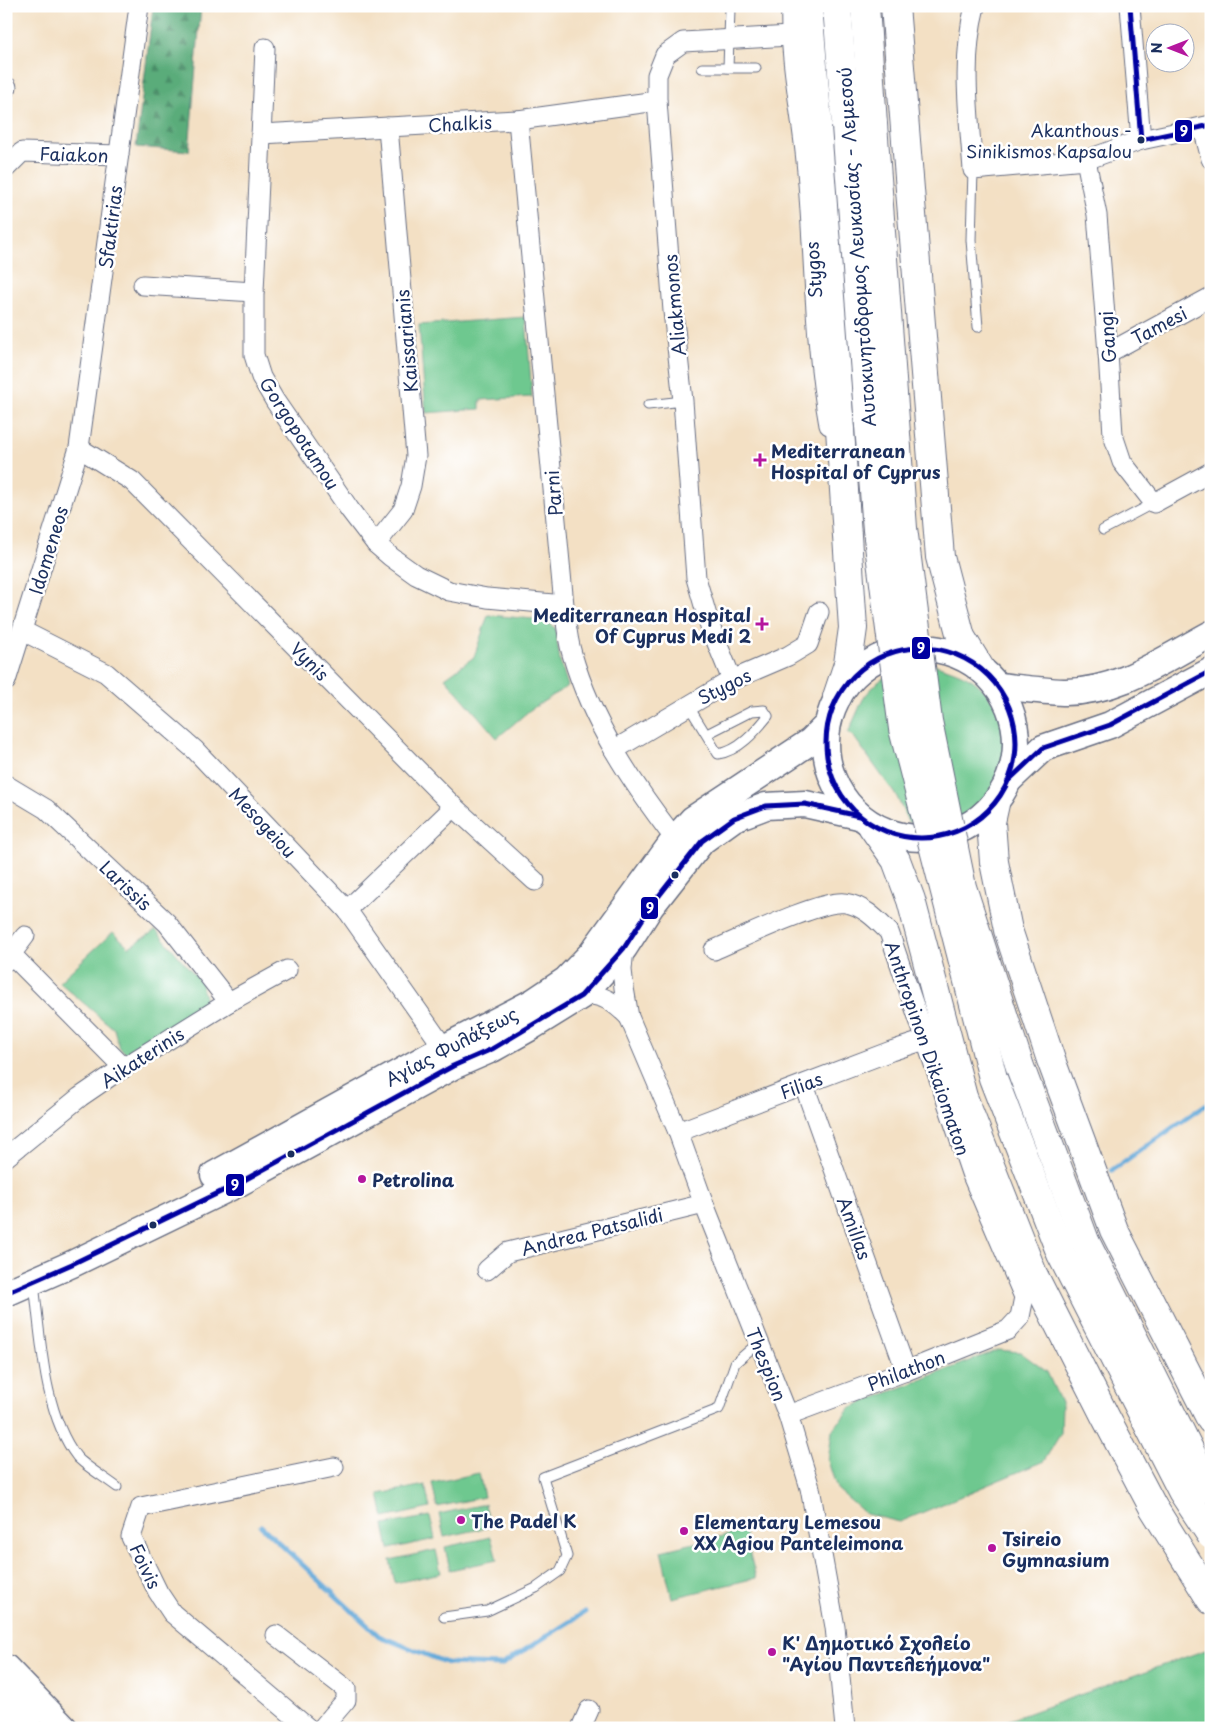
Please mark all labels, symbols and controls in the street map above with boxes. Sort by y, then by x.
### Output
north arrow [1144,22,1194,72]
text: N [1146,42,1167,54]
street label: Αυτοκινητόδρομος Λευκωσίας - Λεμεσού [830,66,882,428]
street label: Chalkis [427,108,493,138]
place label: Akanthous - Sinikismos Kapsalou [966,117,1132,164]
line badge: 9 [1174,119,1193,143]
text: 9 [1180,120,1188,141]
marker: Akanthous - Sinikismos Kapsalou [1136,135,1146,145]
street label: Faiakon [39,139,109,169]
street label: Sfaktirias [92,184,128,270]
street label: Stygos [798,241,828,299]
street label: Aliakmonos [656,253,692,357]
street label: Kaissarianis [388,288,424,394]
street label: Tamesi [1126,299,1192,351]
street label: Gangi [1092,310,1122,364]
street label: Gorgopotamou [253,371,347,495]
place label: Mediterranean Hospital of Cyprus [771,437,941,485]
marker: Mediterranean Hospital of Cyprus [753,453,767,467]
street label: Parni [538,469,568,517]
street label: Idomeneos [22,503,74,597]
place label: Mediterranean Hospital Of Cyprus Medi 2 [533,601,751,649]
marker: Mediterranean Hospital Of Cyprus Medi 2 [755,617,769,631]
street label: Vynis [284,635,336,687]
line badge: 9 [911,636,931,660]
text: 9 [917,637,925,658]
street label: Stygos [693,661,755,711]
street label: Mesogeiou [223,781,303,863]
street label: Larissis [94,854,158,916]
unlabelled marker [670,870,680,880]
line badge: 9 [640,896,659,920]
text: 9 [646,897,654,918]
street label: Anthropinon Dikaiomaton [879,937,977,1159]
street label: Αγίας Φυλάξεως [380,1000,522,1092]
street label: Aikaterinis [95,1020,189,1094]
street label: Filias [776,1065,826,1105]
unlabelled marker [286,1149,296,1159]
place label: Petrolina [372,1166,455,1193]
line badge: 9 [225,1173,245,1197]
marker: Petrolina [356,1173,368,1185]
text: 9 [231,1174,239,1195]
street label: Amillas [831,1193,879,1263]
street label: Andrea Patsalidi [518,1200,666,1262]
unlabelled marker [148,1220,158,1230]
street label: Thespion [740,1323,794,1405]
street label: Philathon [863,1343,949,1397]
place label: The Padel K [471,1507,577,1534]
place label: Elementary Lemesou XX Agiou Panteleimona [694,1508,904,1556]
marker: The Padel K [455,1514,467,1526]
marker: Elementary Lemesou XX Agiou Panteleimona [678,1525,690,1537]
place label: Tsireio Gymnasium [1002,1525,1110,1573]
street label: Foivis [123,1539,169,1593]
marker: Tsireio Gymnasium [986,1542,998,1554]
place label: Κ' Δημοτικό Σχολείο "Αγίου Παντελεήμονα" [782,1629,990,1677]
marker: Κ' Δημοτικό Σχολείο "Αγίου Παντελεήμονα" [766,1646,778,1658]

